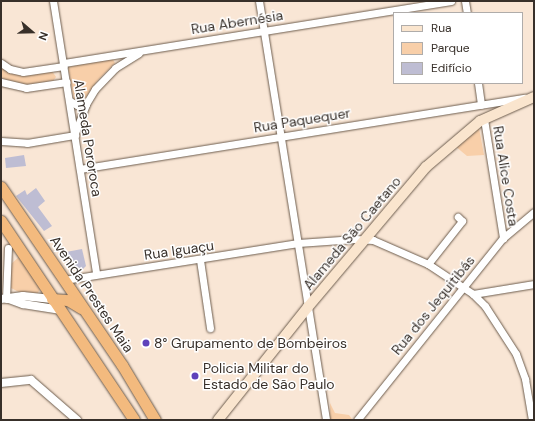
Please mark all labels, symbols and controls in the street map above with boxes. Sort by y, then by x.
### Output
street label: Rua Abernésia [190,6,284,38]
north arrow [12,12,52,52]
legend [393,12,523,84]
text: Rua [431,20,452,36]
text: N [35,30,51,42]
text: Parque [431,40,470,56]
text: Edifício [431,60,472,76]
street label: Alameda Pororoca [70,78,106,198]
street label: Rua Paquequer [252,104,352,136]
street label: Rua Alice Costa [490,125,522,227]
street label: Alameda São Caetano [300,173,404,293]
street label: Avenida Prestes Maia [47,232,137,356]
street label: Rua Iguaçu [143,237,215,263]
street label: Rua dos Jequitibás [388,252,478,358]
place label: 8° Grupamento de Bombeiros [154,335,347,351]
marker: 8° Grupamento de Bombeiros [141,338,151,348]
place label: Policia Militar do Estado de São Paulo [203,360,335,392]
marker: Policia Militar do Estado de São Paulo [190,371,200,381]

